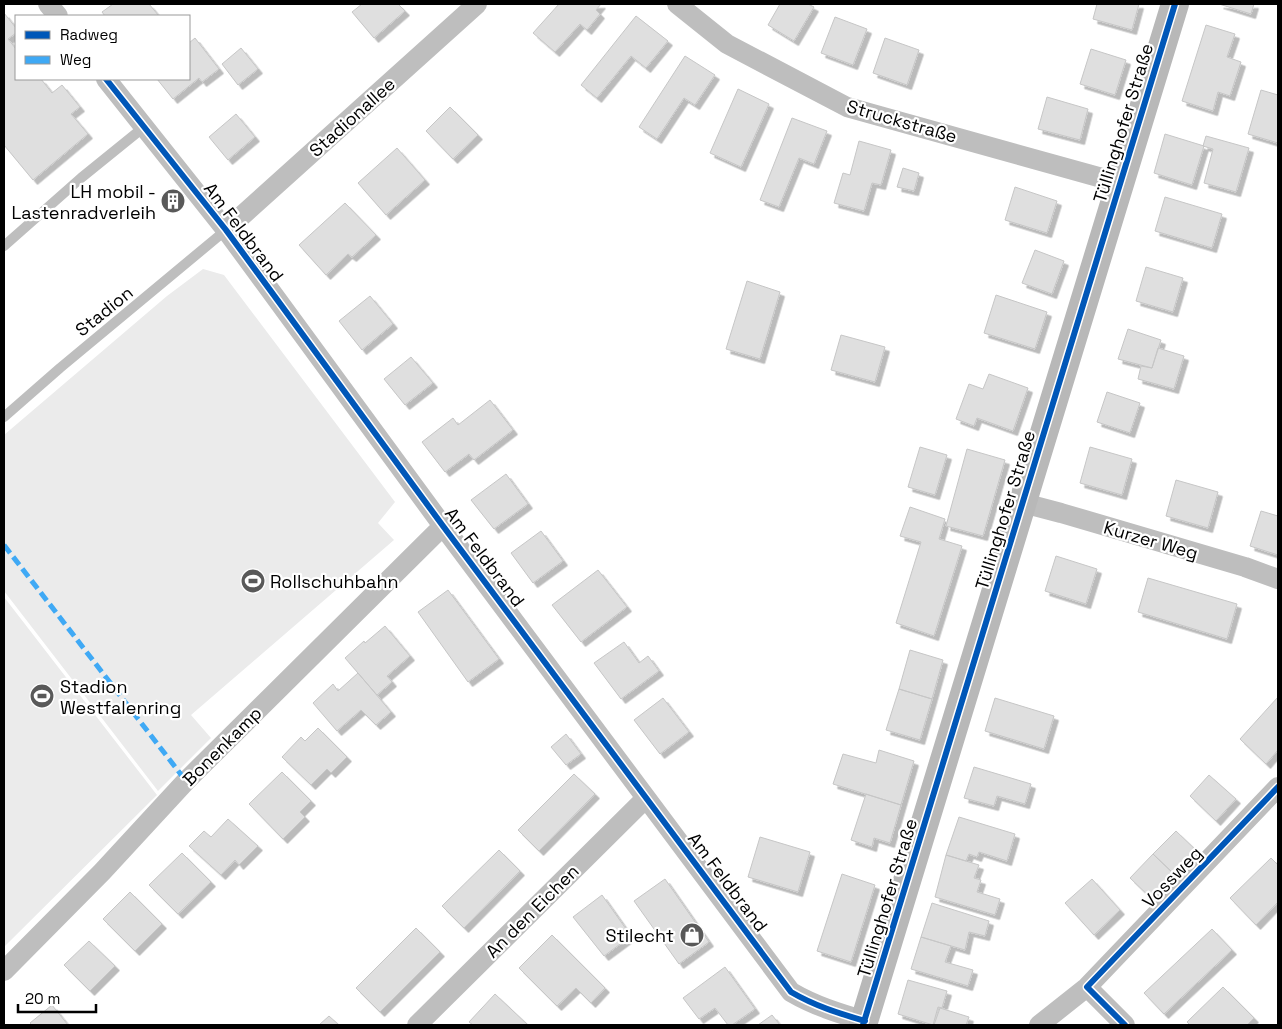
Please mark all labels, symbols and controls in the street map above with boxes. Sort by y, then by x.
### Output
legend [15,15,190,80]
text: Radweg [60,25,118,44]
street label: Tüllinghofer Straße [1088,40,1158,206]
text: Weg [60,50,91,69]
street label: Stadionallee [304,72,400,162]
street label: Struckstraße [844,94,960,148]
street label: Am Feldbrand [199,178,289,286]
place label: LH mobil - Lastenradverleih [12,180,156,224]
building icon: LH mobil - Lastenradverleih [160,188,186,214]
street label: Stadion [71,281,137,341]
street label: Tüllinghofer Straße [970,427,1040,593]
street label: Am Feldbrand [440,503,530,611]
street label: Kurzer Weg [1101,516,1201,564]
sports icon: Rollschuhbahn [240,568,266,594]
place label: Rollschuhbahn [270,570,399,593]
place label: Stadion Westfalenring [60,675,181,719]
sports icon: Stadion Westfalenring [29,683,55,709]
street label: Bonenkamp [178,702,266,790]
street label: Tüllinghofer Straße [852,815,922,981]
street label: Am Feldbrand [683,828,773,936]
street label: Vossweg [1137,841,1207,913]
street label: An den Eichen [480,859,584,963]
shop icon: Stilecht [679,922,705,948]
place label: Stilecht [605,924,674,947]
scale bar [18,982,95,1014]
text: 20 m [25,989,60,1008]

